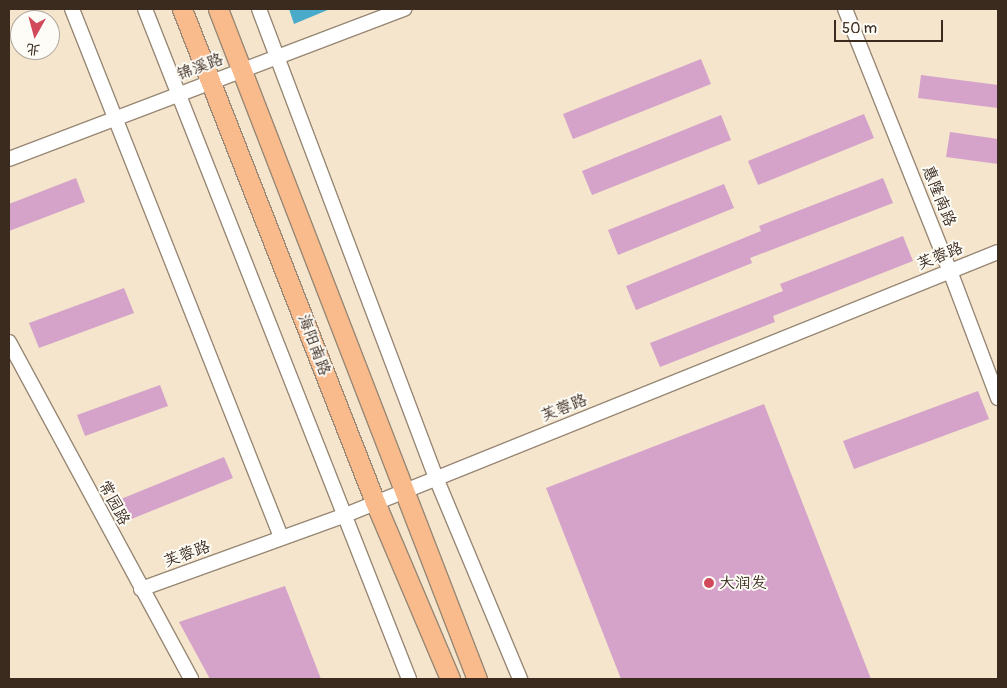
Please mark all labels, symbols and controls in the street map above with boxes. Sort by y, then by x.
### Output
north arrow [10,10,60,60]
scale bar [837,10,946,42]
text: 50 m [842,19,877,38]
text: 北 [25,40,41,59]
street label: 锦溪路 [174,49,226,85]
street label: 惠隆南路 [918,163,960,229]
street label: 芙蓉路 [914,238,966,274]
street label: 海阳南路 [294,312,334,378]
street label: 芙蓉路 [538,390,590,426]
street label: 常园路 [94,477,134,529]
street label: 芙蓉路 [161,537,213,571]
place label: 大润发 [719,573,767,593]
marker: 大润发 [703,577,715,589]

